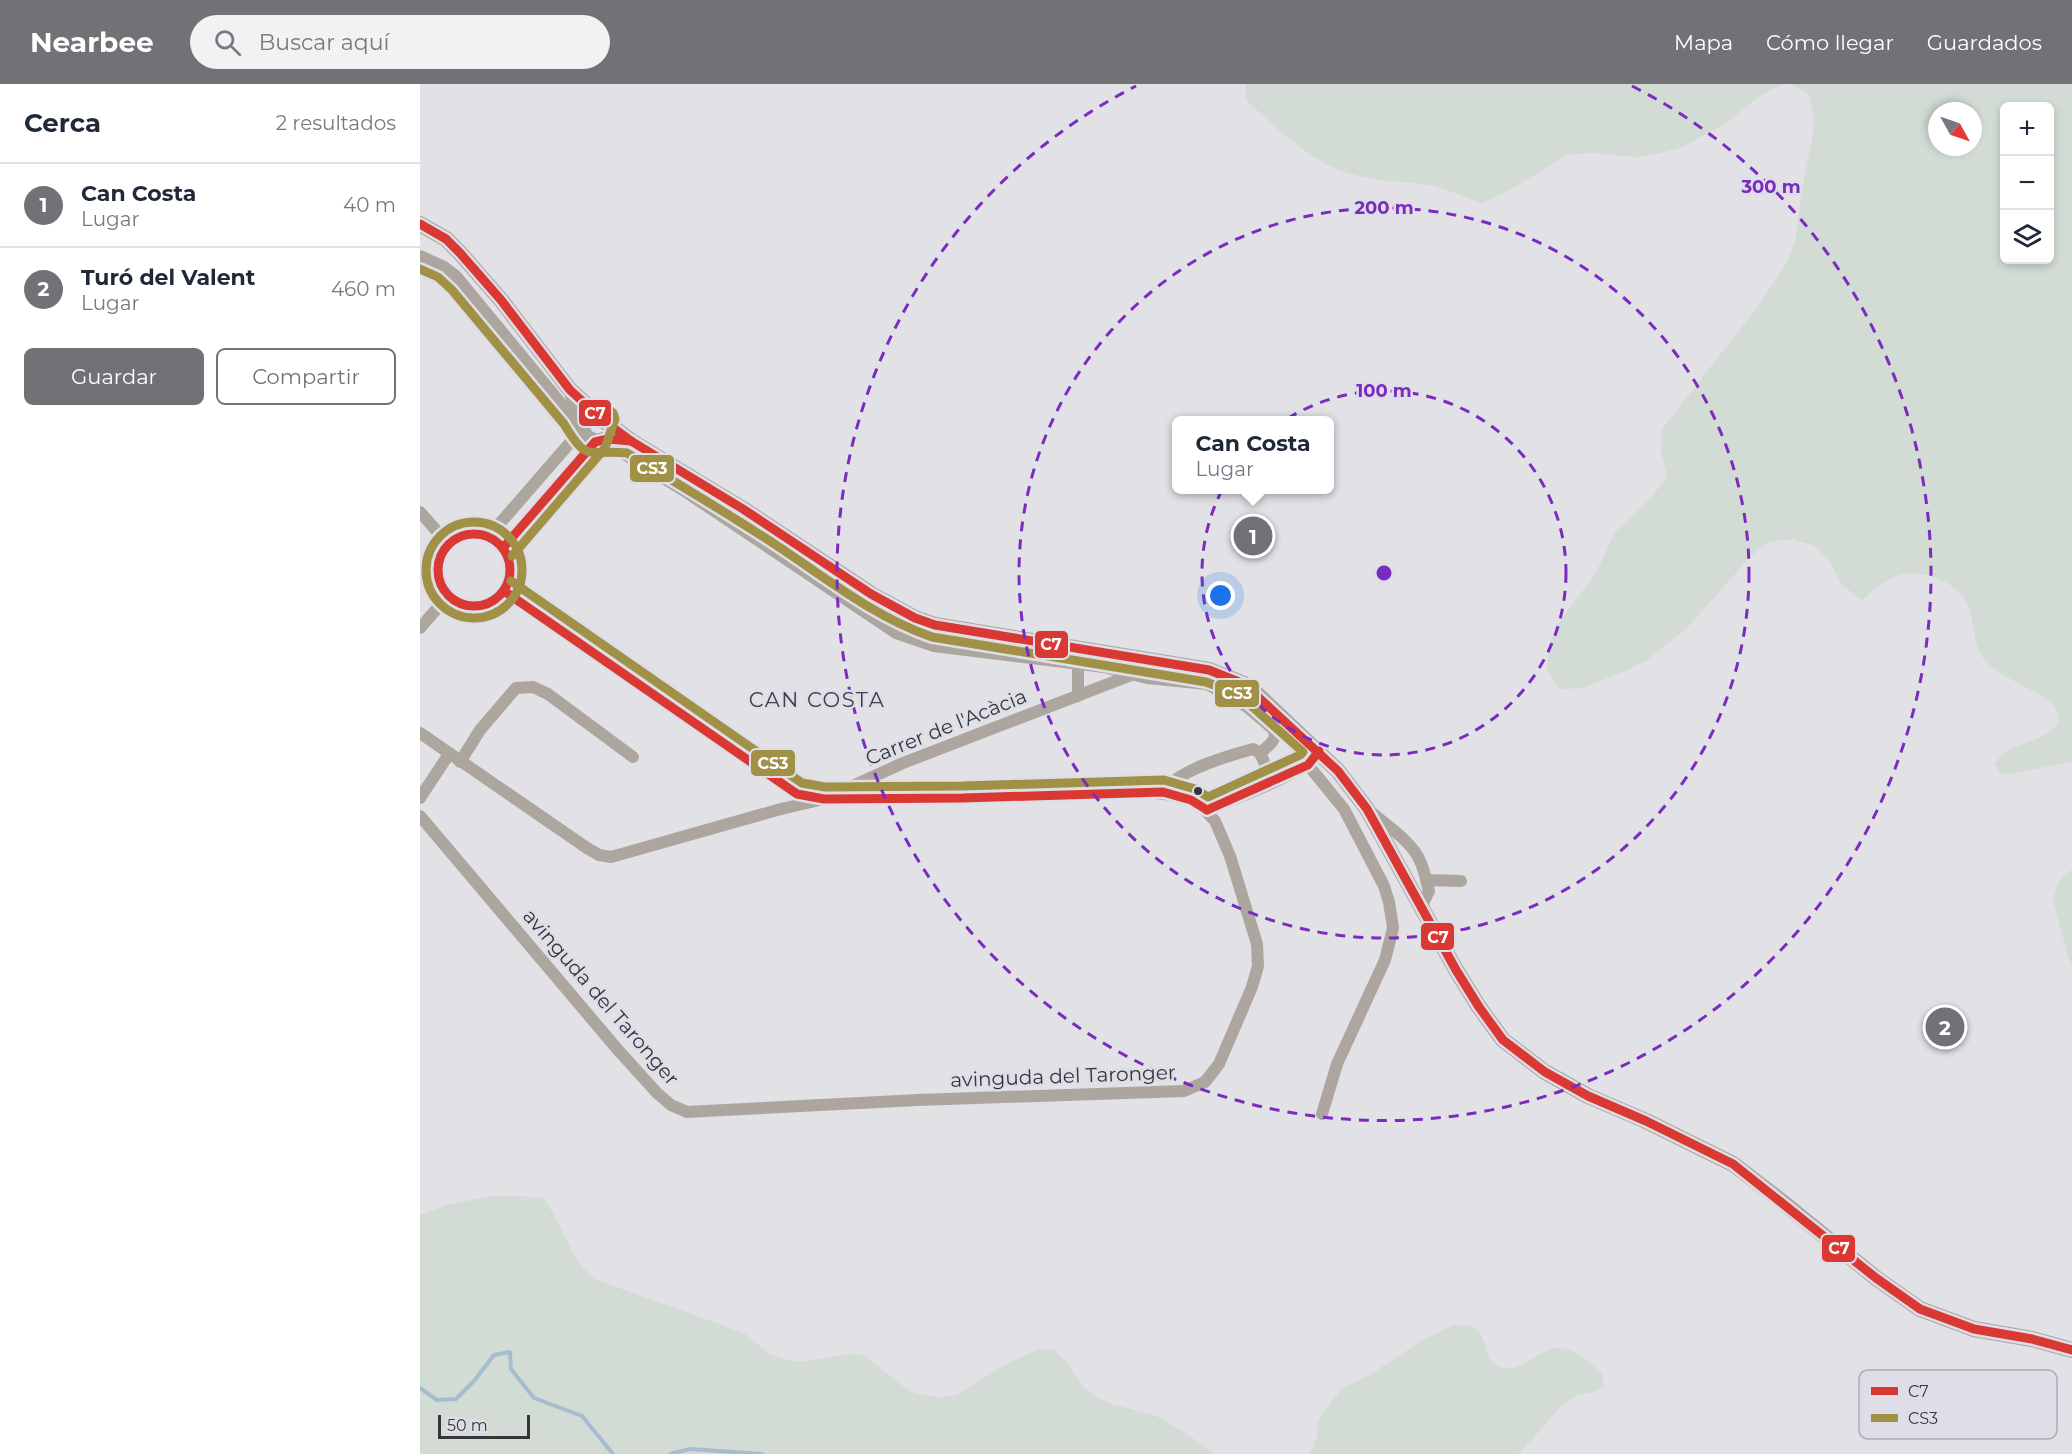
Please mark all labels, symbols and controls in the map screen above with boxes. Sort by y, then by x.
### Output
search box [190,15,610,69]
text: Nearbee [30,25,154,59]
icon: search [211,26,244,59]
text: Buscar aquí [259,29,389,56]
text: Mapa [1674,30,1733,55]
text: Cómo llegar [1766,30,1894,55]
text: Guardados [1927,30,2042,55]
north arrow [1928,102,1982,156]
map controls [2000,102,2054,264]
button: + [2000,102,2054,156]
text: Cerca [24,107,101,139]
text: 2 resultados [276,111,396,135]
button: − [2000,156,2054,210]
text: 300 m [1740,176,1801,198]
text: Can Costa [81,180,196,207]
text: 1 [40,193,47,217]
text: 40 m [343,193,396,217]
text: 200 m [1354,197,1414,219]
text: Lugar [81,207,140,231]
button: layers [2000,210,2054,264]
text: Turó del Valent [81,264,255,291]
text: 2 [38,277,49,301]
text: 460 m [331,277,396,301]
text: Lugar [81,291,140,315]
button: Guardar [24,348,204,405]
button: Compartir [216,348,396,405]
text: 100 m [1356,380,1412,402]
line badge: C7 [578,399,612,427]
text: C7 [584,404,606,423]
popup [1172,416,1334,494]
text: Can Costa [1195,430,1311,457]
line badge: CS3 [629,454,675,483]
text: Lugar [1195,457,1254,481]
text: CS3 [636,459,668,478]
pin: 1 [1234,514,1272,558]
centre of rings [1374,563,1394,583]
your location [1206,581,1235,610]
line badge: C7 [1034,630,1069,659]
text: C7 [1040,635,1062,654]
line badge: CS3 [1214,679,1260,708]
street label: Carrer de l'Acàcia [862,684,1030,770]
text: CS3 [1221,684,1253,703]
district label: CAN COSTA [749,687,885,712]
line badge: CS3 [750,749,796,777]
text: CS3 [757,754,789,773]
unlabelled marker [1192,785,1204,797]
street label: avinguda del Taronger [518,904,684,1090]
line badge: C7 [1420,922,1455,951]
text: C7 [1427,928,1449,947]
pin: 2 [1926,1004,1964,1050]
street label: avinguda del Taronger [950,1060,1176,1092]
line badge: C7 [1821,1234,1856,1263]
text: C7 [1828,1239,1850,1258]
legend [1859,1370,2057,1439]
text: C7 [1908,1382,1929,1401]
text: CS3 [1908,1409,1938,1428]
scale bar [438,1412,530,1440]
text: 50 m [447,1416,488,1435]

